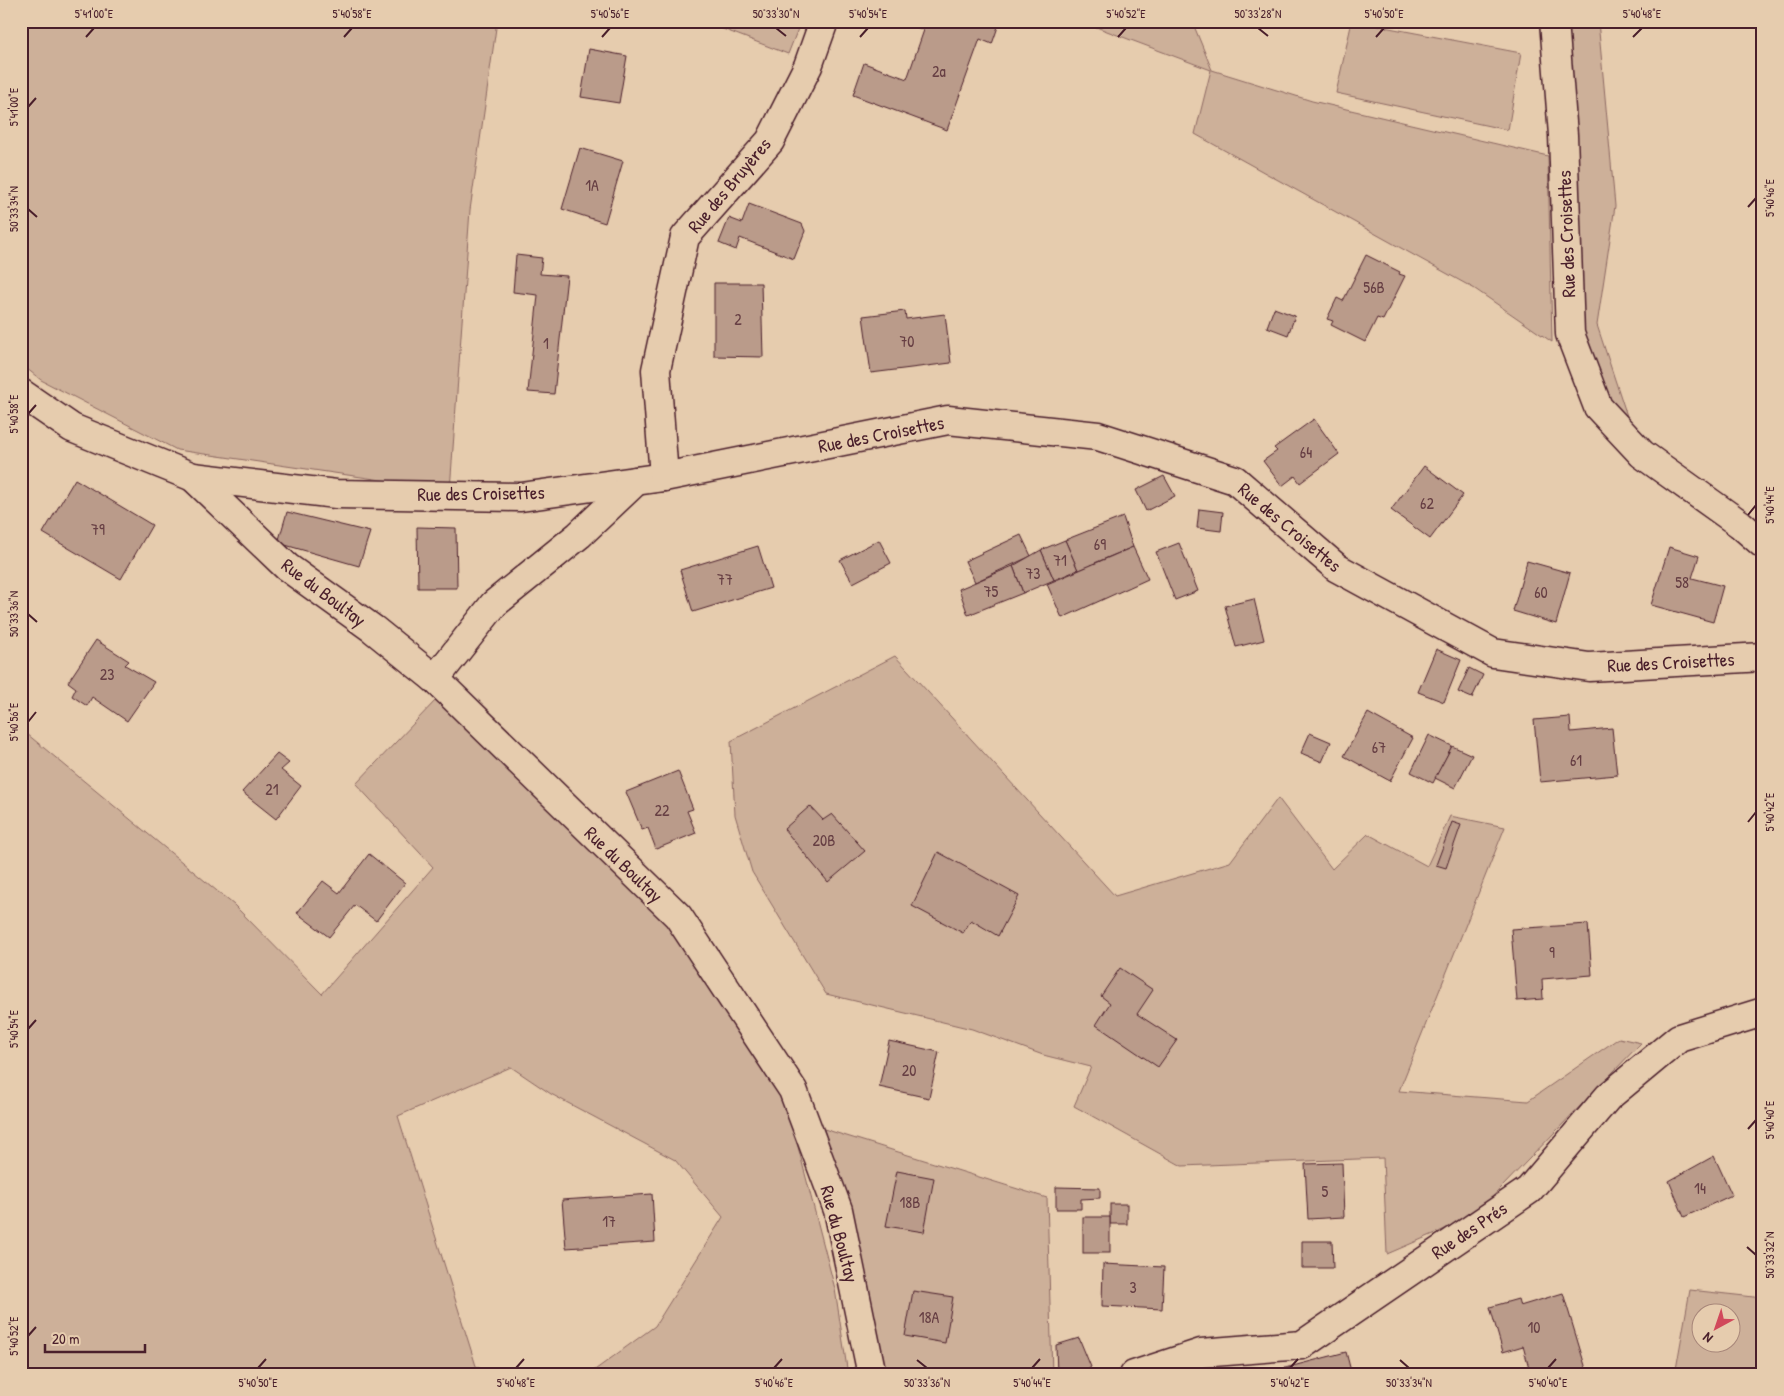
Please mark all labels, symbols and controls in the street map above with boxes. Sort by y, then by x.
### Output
text: 5°41'00"E [75,5,114,22]
text: 5°40'58"E [333,5,372,22]
text: 5°40'56"E [591,5,630,22]
text: 50°33'30"N [753,5,799,22]
text: 5°40'54"E [849,5,888,22]
text: 5°40'52"E [1106,5,1146,22]
text: 50°33'28"N [1235,5,1281,22]
text: 5°40'50"E [1364,5,1404,22]
text: 5°40'48"E [1623,5,1662,22]
house number: 2a [932,60,946,82]
text: 5°41'00"E [5,87,22,126]
street label: Rue des Bruyères [681,132,777,238]
street label: Rue des Croisettes [1551,170,1581,298]
house number: 1A [585,174,599,196]
text: 5°40'46"E [1761,178,1778,217]
text: 50°33'34"N [5,186,22,232]
house number: 56B [1363,276,1385,298]
house number: 2 [734,308,742,330]
house number: 70 [899,330,915,352]
house number: 1 [543,332,549,354]
text: 5°40'58"E [5,394,22,433]
street label: Rue des Croisettes [816,409,946,459]
house number: 64 [1300,441,1312,463]
street label: Rue des Croisettes [1233,476,1347,578]
street label: Rue des Croisettes [417,479,545,507]
text: 5°40'44"E [1761,485,1778,524]
house number: 62 [1420,492,1434,514]
house number: 79 [91,518,105,540]
house number: 69 [1094,533,1106,555]
house number: 71 [1053,549,1067,571]
street label: Rue du Boultay [276,552,372,632]
house number: 73 [1025,562,1041,584]
house number: 77 [717,568,733,590]
house number: 58 [1675,571,1689,593]
house number: 75 [984,580,999,602]
house number: 60 [1534,581,1548,603]
text: 50°33'36"N [5,591,22,637]
street label: Rue des Croisettes [1607,646,1735,678]
house number: 23 [100,663,114,685]
text: 5°40'56"E [5,702,22,741]
house number: 67 [1372,736,1386,758]
house number: 61 [1570,749,1582,771]
house number: 21 [265,778,279,800]
text: 5°40'42"E [1761,792,1778,831]
house number: 22 [655,799,670,821]
street label: Rue du Boultay [579,820,669,908]
house number: 20B [813,829,835,851]
house number: 9 [1549,941,1555,963]
text: 5°40'54"E [5,1009,22,1048]
house number: 20 [902,1059,916,1081]
text: 5°40'40"E [1761,1100,1778,1139]
house number: 14 [1694,1177,1706,1199]
house number: 5 [1322,1180,1329,1202]
street label: Rue du Boultay [815,1183,865,1285]
house number: 18B [900,1191,920,1213]
street label: Rue des Prés [1426,1195,1512,1265]
house number: 17 [602,1210,616,1232]
text: 50°33'32"N [1761,1232,1778,1278]
house number: 3 [1129,1276,1137,1298]
north arrow [1692,1304,1742,1354]
house number: 18A [919,1306,939,1328]
text: 5°40'52"E [5,1316,22,1356]
house number: 10 [1528,1316,1540,1338]
scale bar [45,1321,145,1353]
text: 20 m [52,1328,79,1349]
text: N [1698,1328,1716,1348]
text: 5°40'50"E [238,1374,278,1391]
text: 5°40'48"E [497,1374,536,1391]
text: 5°40'46"E [755,1374,794,1391]
text: 50°33'36"N [904,1374,950,1391]
text: 5°40'44"E [1013,1374,1052,1391]
text: 5°40'42"E [1271,1374,1310,1391]
text: 50°33'34"N [1386,1374,1432,1391]
text: 5°40'40"E [1529,1374,1568,1391]

